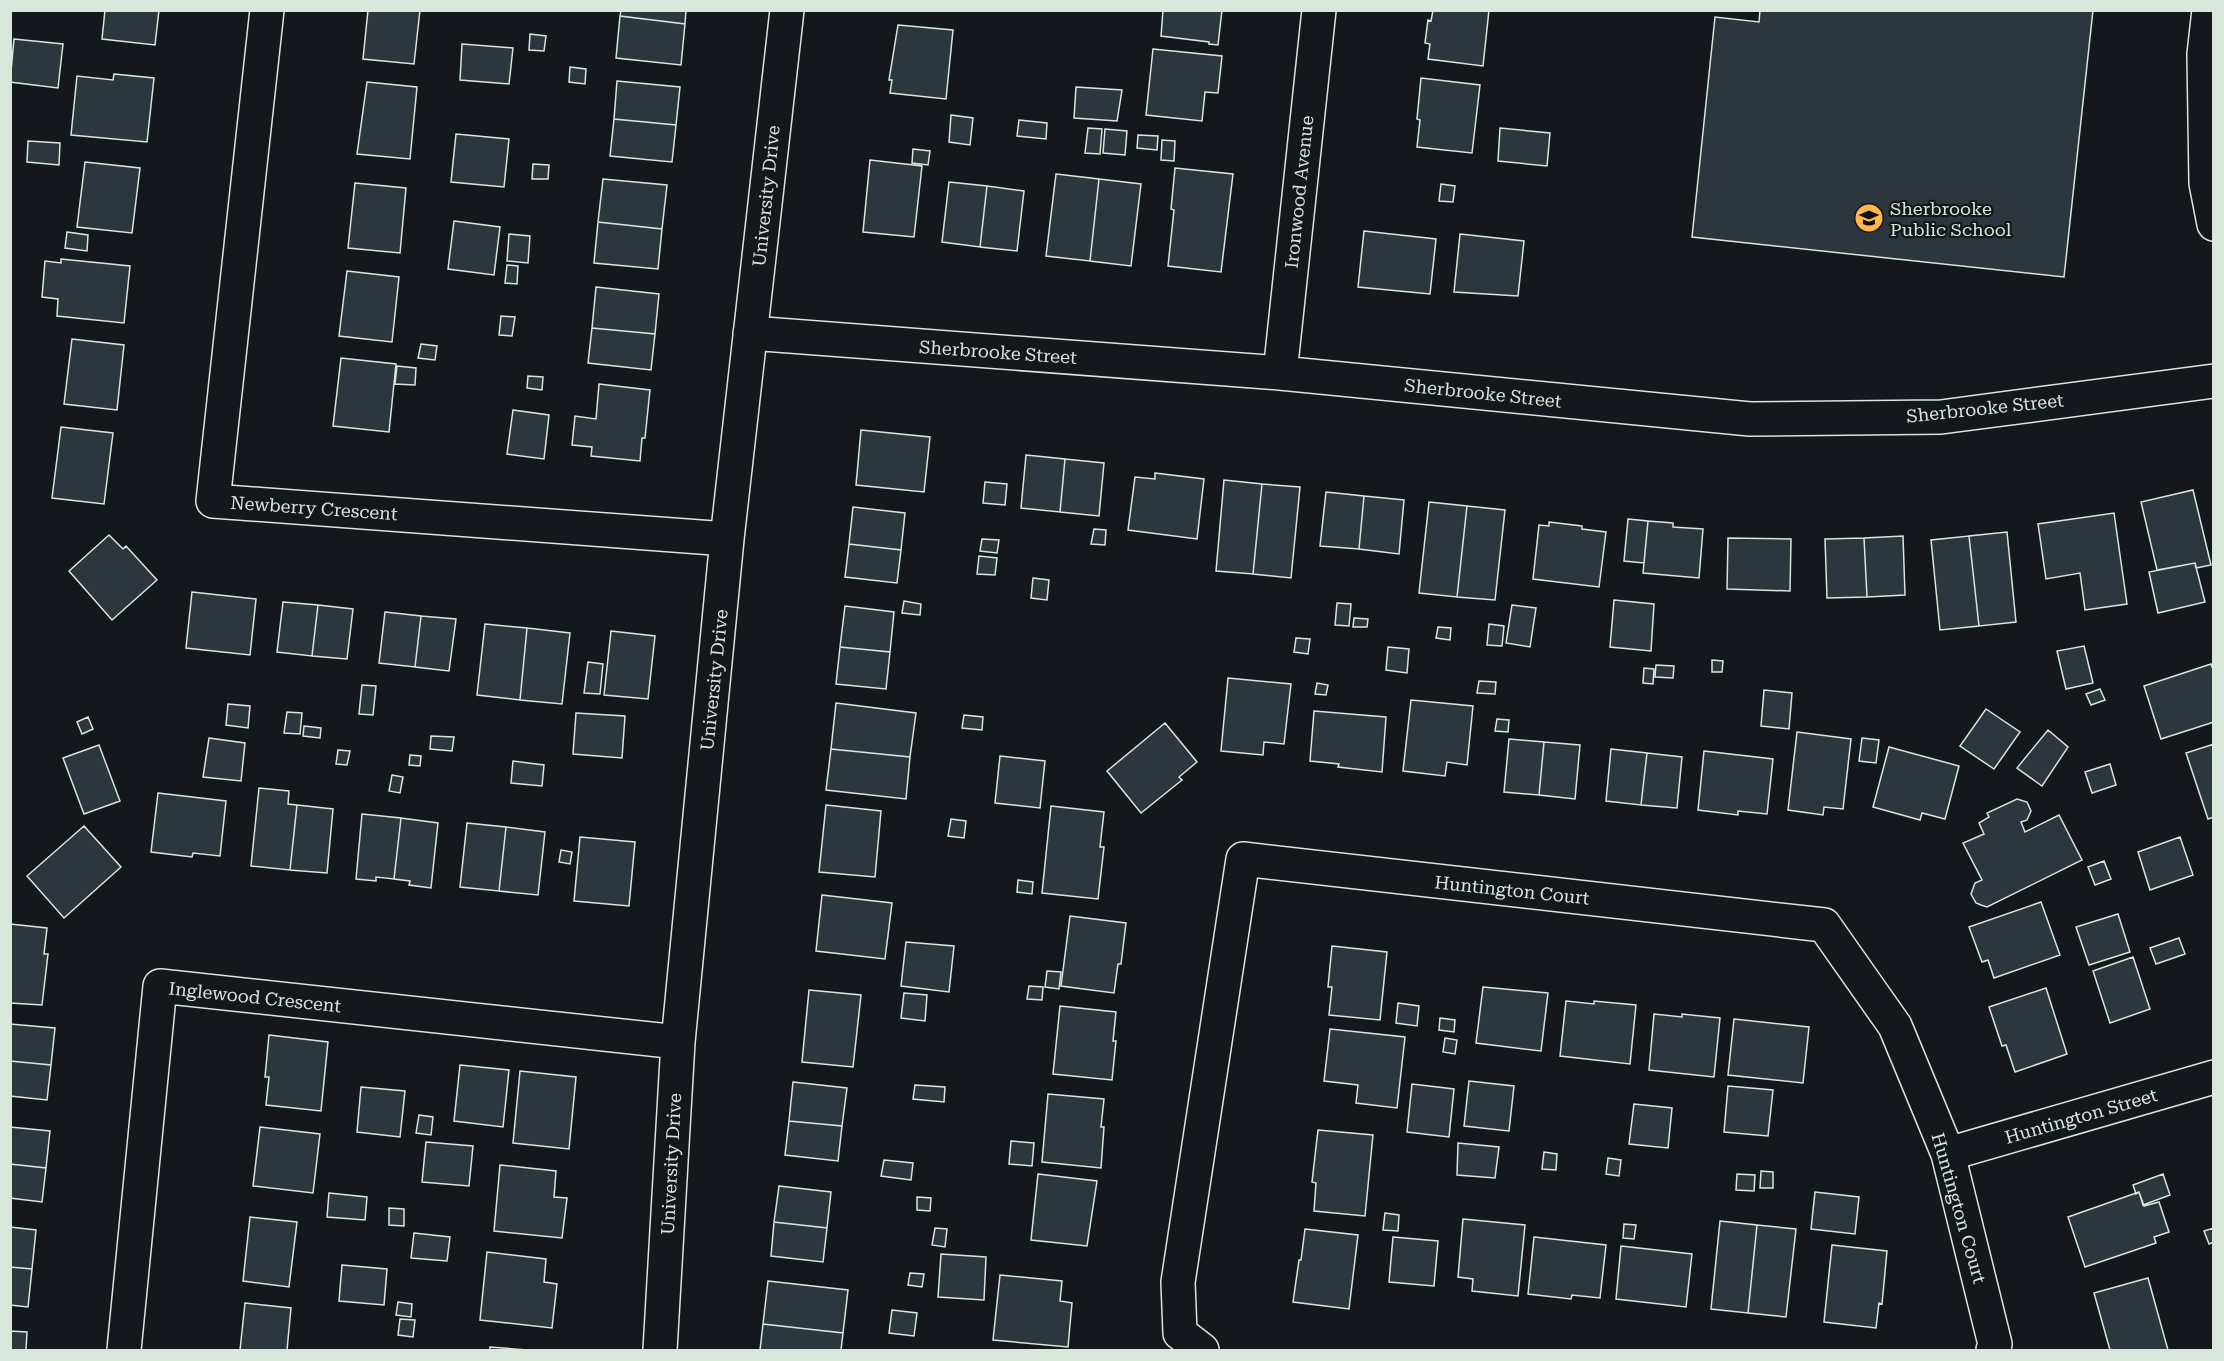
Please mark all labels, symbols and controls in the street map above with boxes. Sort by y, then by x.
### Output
street label: Ironwood Avenue [1281,114,1317,270]
street label: University Drive [748,124,784,268]
place label: Sherbrooke Public School [1890,198,2012,240]
school or university icon: Sherbrooke Public School [1853,202,1885,234]
street label: Sherbrooke Street [918,336,1078,368]
street label: Sherbrooke Street [1403,374,1563,412]
street label: Sherbrooke Street [1905,389,2065,427]
street label: Newberry Crescent [230,492,399,524]
street label: University Drive [696,608,732,752]
street label: Huntington Court [1433,871,1591,909]
street label: Inglewood Crescent [168,977,343,1017]
street label: Huntington Street [2002,1084,2160,1148]
street label: University Drive [657,1092,685,1236]
street label: Huntington Court [1927,1130,1991,1286]

